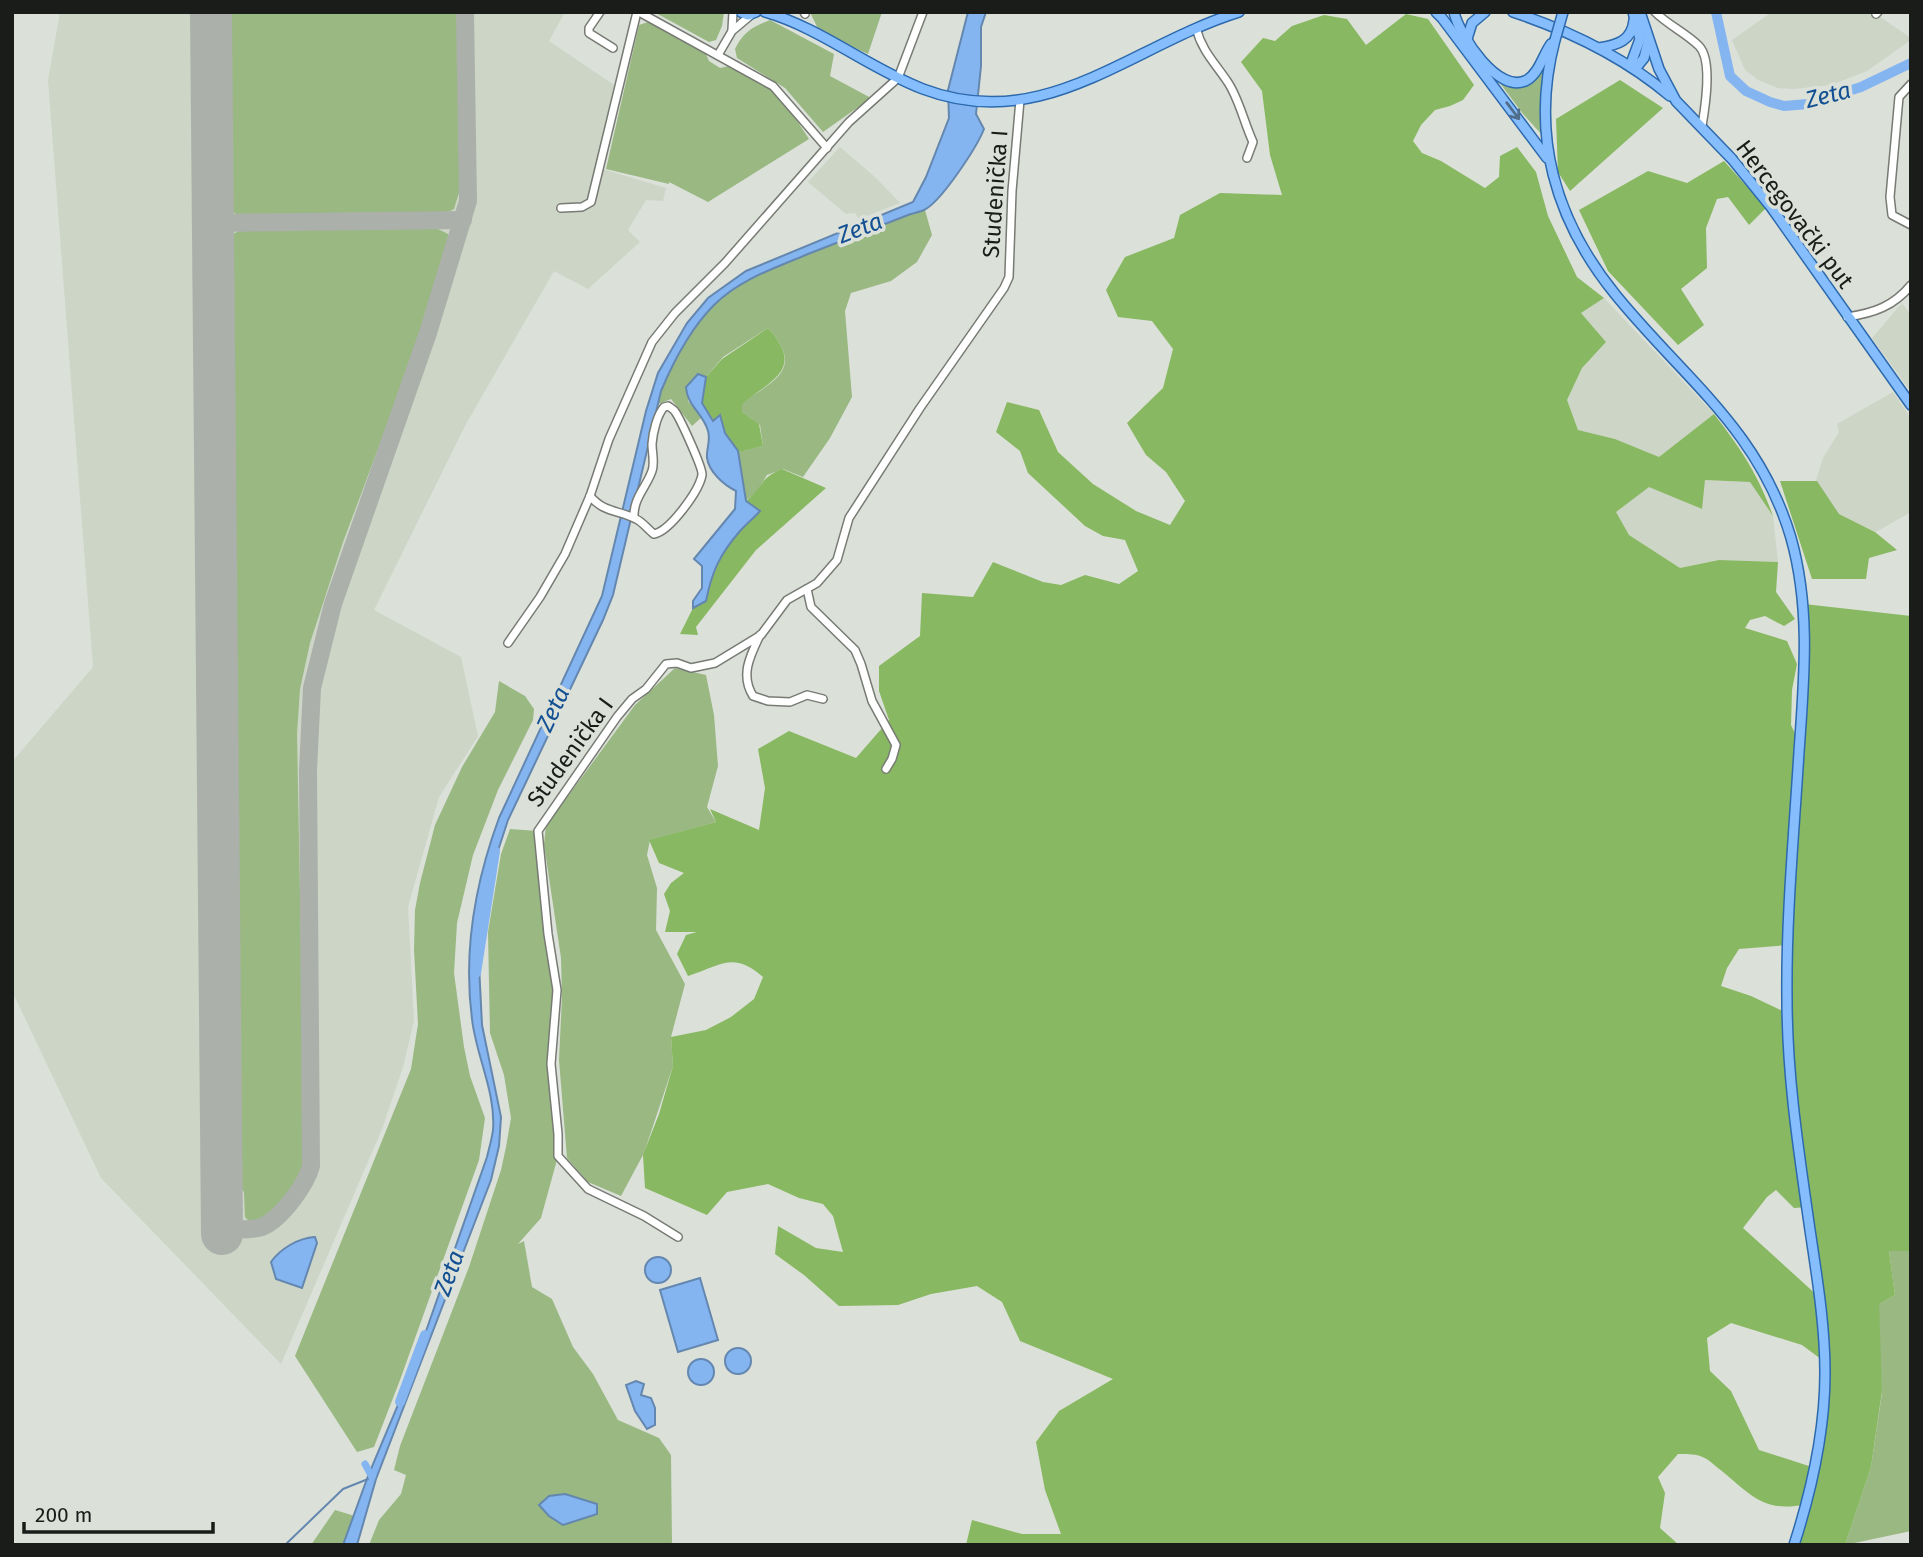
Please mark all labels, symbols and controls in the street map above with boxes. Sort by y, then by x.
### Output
water label: Zeta [1801,76,1854,114]
one-way arrow [1506,101,1521,120]
street label: Studenička I [977,129,1013,259]
street label: Hercegovački put [1730,134,1860,294]
water label: Zeta [833,207,886,250]
water label: Zeta [530,682,575,737]
street label: Studenička I [521,692,619,812]
water label: Zeta [428,1247,470,1300]
scale bar [24,1490,214,1534]
text: 200 m [35,1502,92,1528]

